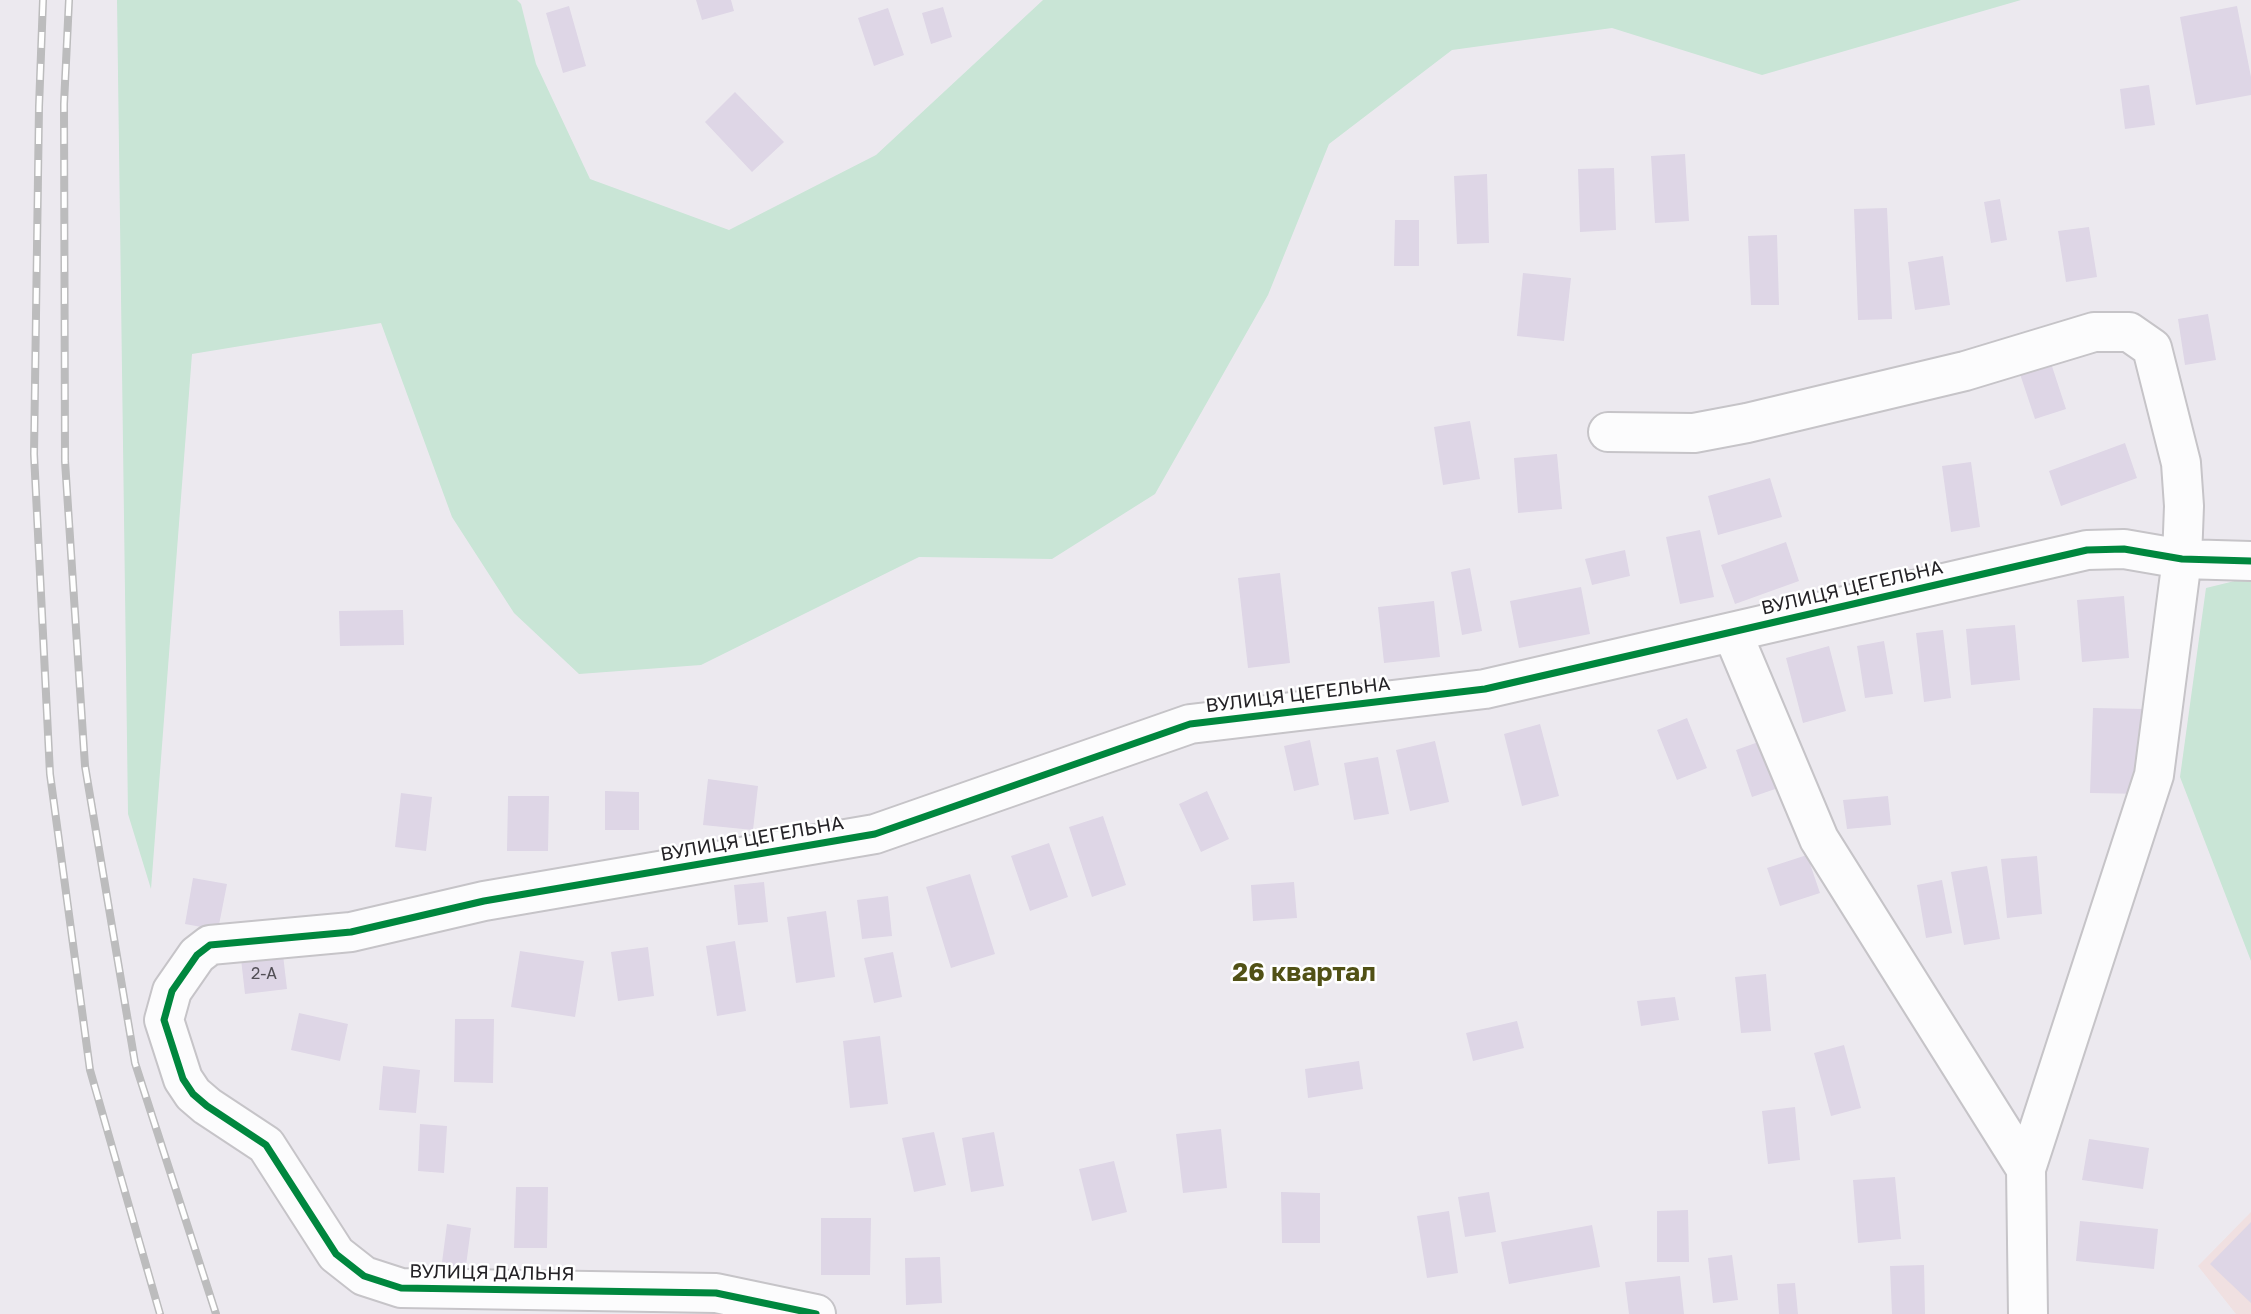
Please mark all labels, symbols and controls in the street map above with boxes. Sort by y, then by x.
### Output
street label: ВУЛИЦЯ ЦЕГЕЛЬНА [1759,556,1945,620]
street label: ВУЛИЦЯ ЦЕГЕЛЬНА [1204,672,1392,718]
street label: ВУЛИЦЯ ЦЕГЕЛЬНА [659,812,845,866]
district label: 26 квартал [1232,957,1376,989]
house number: 2-А [251,964,277,984]
street label: ВУЛИЦЯ ДАЛЬНЯ [409,1260,575,1286]

